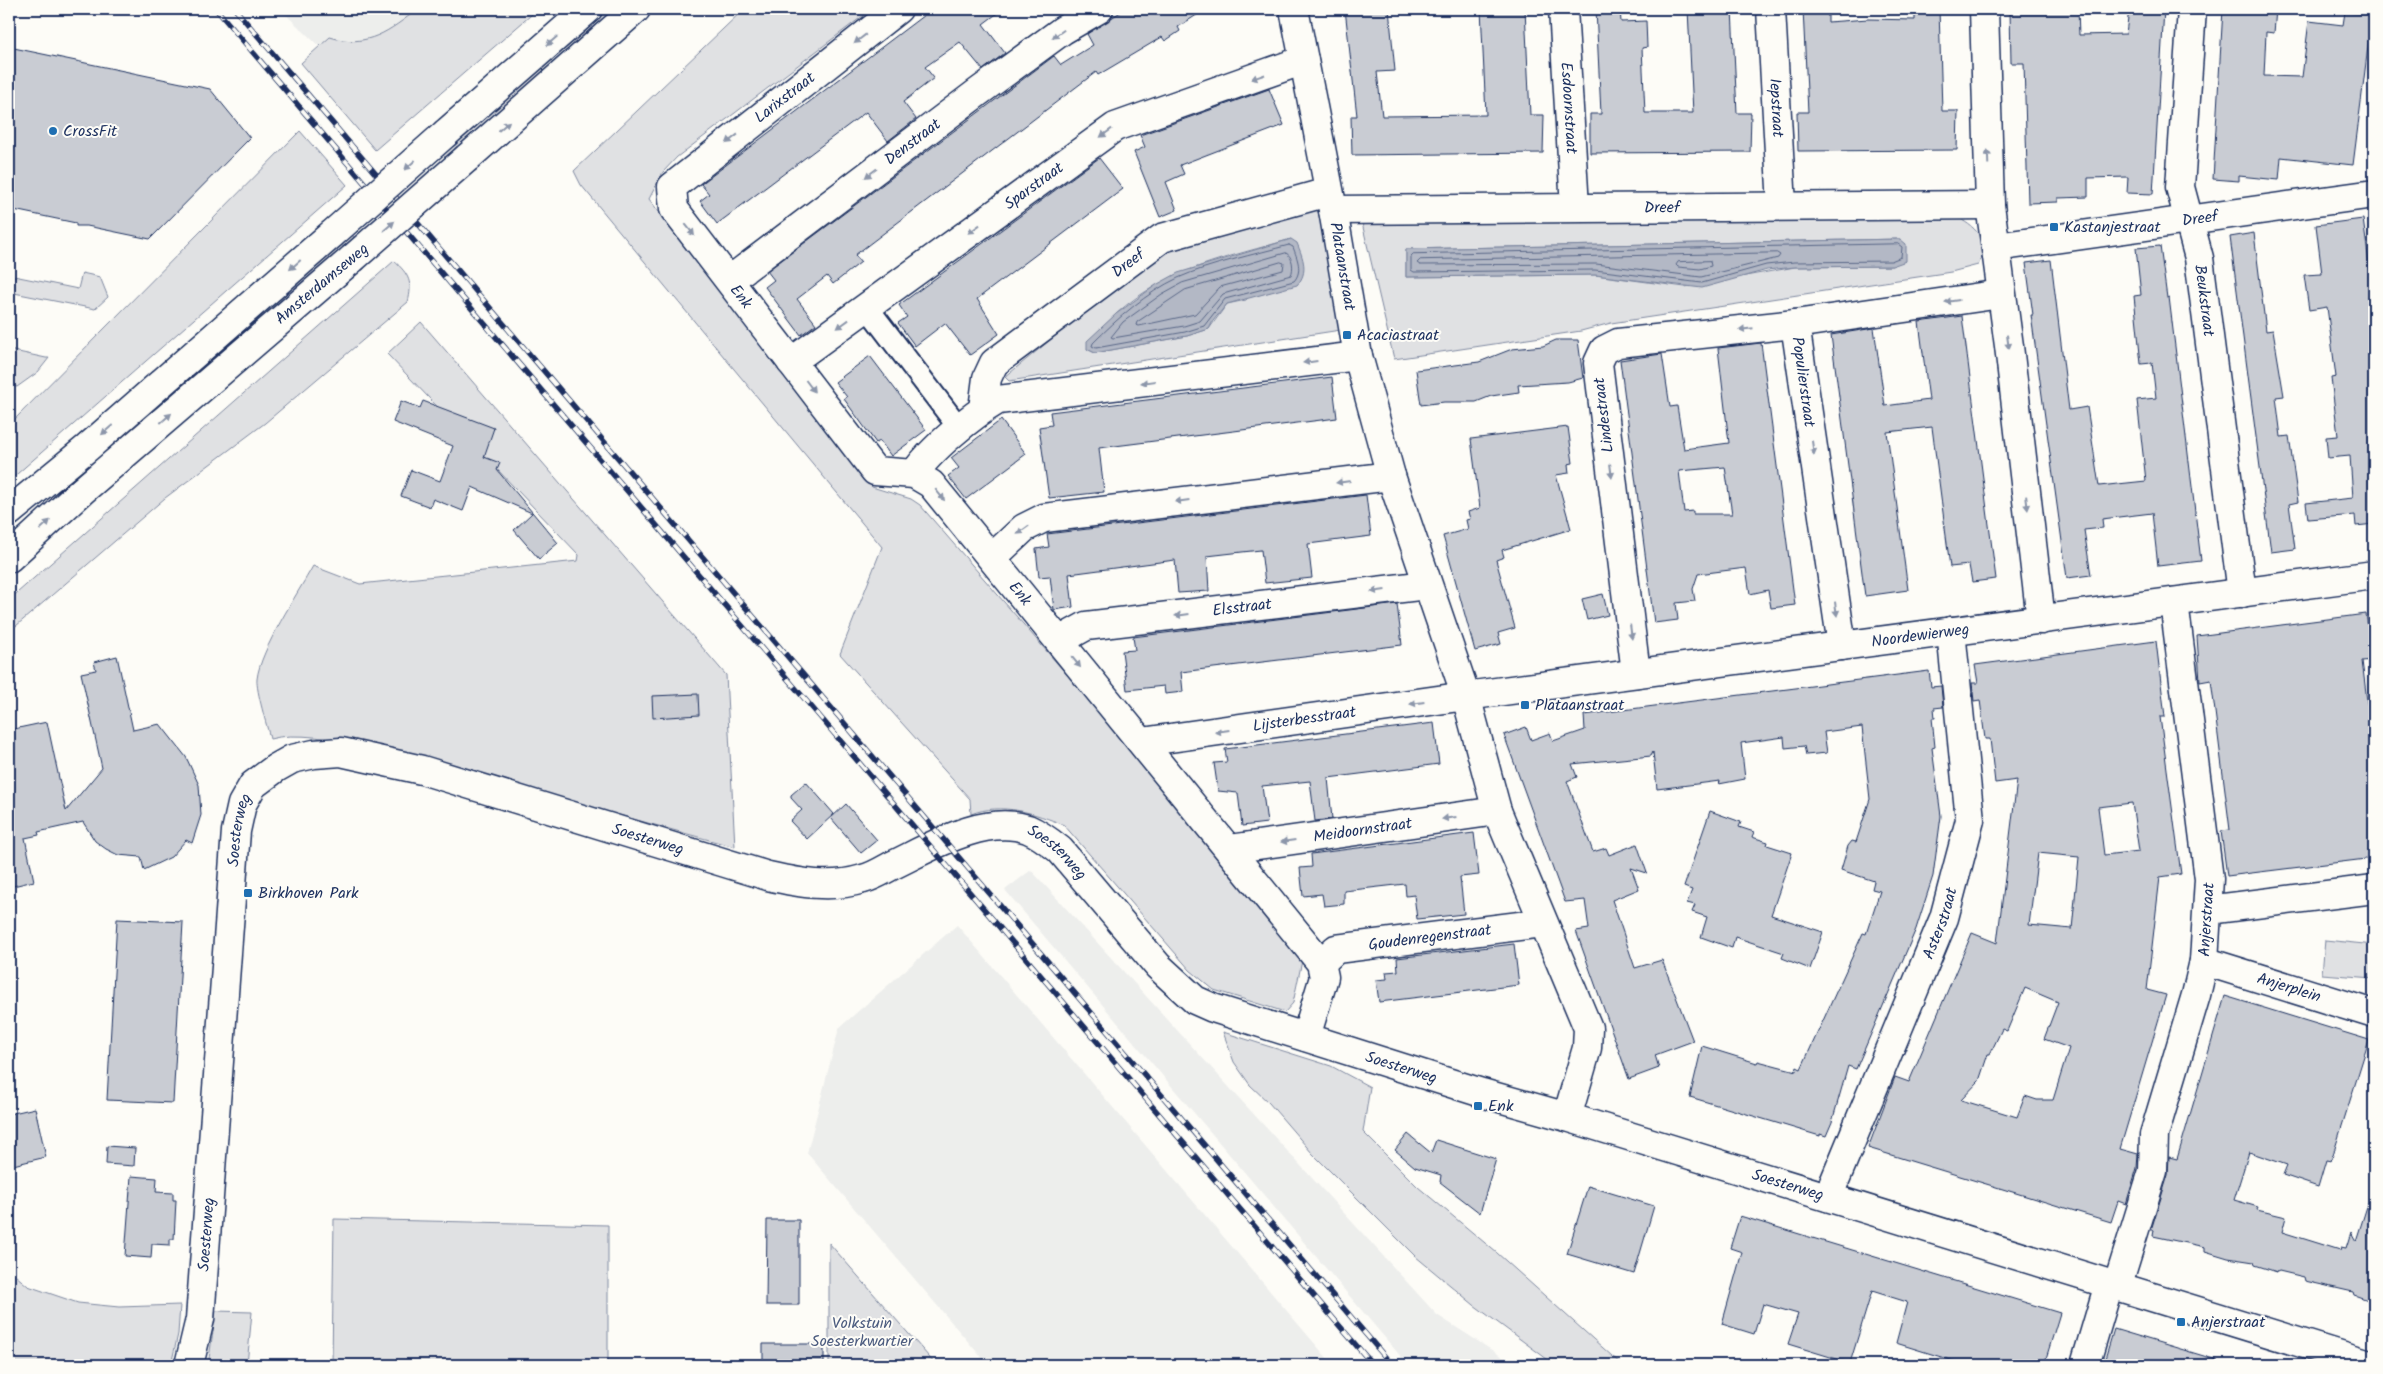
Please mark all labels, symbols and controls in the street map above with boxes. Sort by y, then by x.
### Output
one-way arrow [1051,29,1065,39]
one-way arrow [854,33,867,44]
one-way arrow [546,35,558,47]
street label: Esdoornstraat [1554,61,1584,155]
street label: Larixstraat [749,66,822,130]
one-way arrow [1250,74,1265,81]
street label: Iepstraat [1762,78,1791,139]
street label: Denstraat [879,112,947,172]
place label: CrossFit [63,119,118,144]
one-way arrow [497,120,510,131]
marker: CrossFit [47,125,59,137]
one-way arrow [1099,128,1113,138]
one-way arrow [726,134,739,145]
one-way arrow [1984,148,1992,164]
street label: Sparstraat [999,155,1070,216]
one-way arrow [404,159,416,171]
one-way arrow [864,168,878,178]
street label: Dreef [1644,195,1682,220]
street label: Dreef [2180,203,2222,233]
place label: Kastanjestraat [2064,215,2162,240]
street label: Plataanstraat [1323,220,1363,313]
one-way arrow [382,221,395,232]
marker: Kastanjestraat [2048,221,2060,233]
one-way arrow [685,223,696,236]
one-way arrow [967,224,981,234]
street label: Amsterdamseweg [270,237,374,331]
street label: Dreef [1106,241,1152,284]
one-way arrow [288,260,301,271]
street label: Beukstraat [2187,263,2222,339]
street label: Enk [723,279,759,315]
one-way arrow [1944,297,1960,305]
one-way arrow [836,319,850,329]
place label: Acaciastraat [1357,323,1440,348]
one-way arrow [1738,325,1754,333]
marker: Acaciastraat [1341,329,1353,341]
one-way arrow [2004,334,2012,350]
street label: Populierstraat [1784,335,1822,430]
one-way arrow [1301,358,1317,366]
street label: Lindestraat [1587,375,1621,454]
one-way arrow [1140,378,1156,386]
one-way arrow [805,380,815,393]
one-way arrow [160,412,172,424]
one-way arrow [100,425,113,436]
one-way arrow [1809,440,1817,456]
one-way arrow [1607,463,1615,479]
one-way arrow [1335,478,1351,486]
one-way arrow [935,489,946,502]
one-way arrow [2023,496,2031,512]
one-way arrow [1173,497,1189,505]
one-way arrow [38,519,50,531]
one-way arrow [1016,525,1030,535]
street label: Enk [1002,576,1038,612]
one-way arrow [1370,587,1386,595]
street label: Elsstraat [1211,591,1274,623]
one-way arrow [1833,601,1841,617]
one-way arrow [1174,611,1190,619]
street label: Noordewierweg [1870,617,1971,654]
one-way arrow [1627,624,1635,640]
one-way arrow [1071,655,1082,668]
place label: Plataanstraat [1535,693,1625,718]
street label: Lijsterbesstraat [1251,699,1358,739]
one-way arrow [1409,699,1425,707]
marker: Plataanstraat [1519,699,1531,711]
one-way arrow [1213,727,1229,735]
street label: Soesterweg [221,788,258,867]
street label: Meidoornstraat [1312,811,1414,849]
one-way arrow [1440,814,1456,822]
street label: Soesterweg [609,816,687,862]
street label: Soesterweg [1023,818,1093,886]
one-way arrow [1280,837,1296,845]
place label: Birkhoven Park [258,881,359,906]
street label: Anjerstraat [2192,881,2221,958]
street label: Asterstraat [1916,884,1964,963]
marker: Birkhoven Park [242,887,254,899]
street label: Goudenregenstraat [1367,917,1494,957]
street label: Anjerplein [2254,966,2324,1009]
street label: Soesterweg [1362,1044,1440,1091]
place label: Enk [1488,1094,1514,1119]
marker: Enk [1472,1100,1484,1112]
street label: Soesterweg [1749,1162,1827,1208]
street label: Soesterweg [191,1197,221,1272]
place label: Anjerstraat [2191,1310,2266,1335]
park label: Volkstuin Soesterkwartier [811,1311,915,1354]
marker: Anjerstraat [2175,1316,2187,1328]

